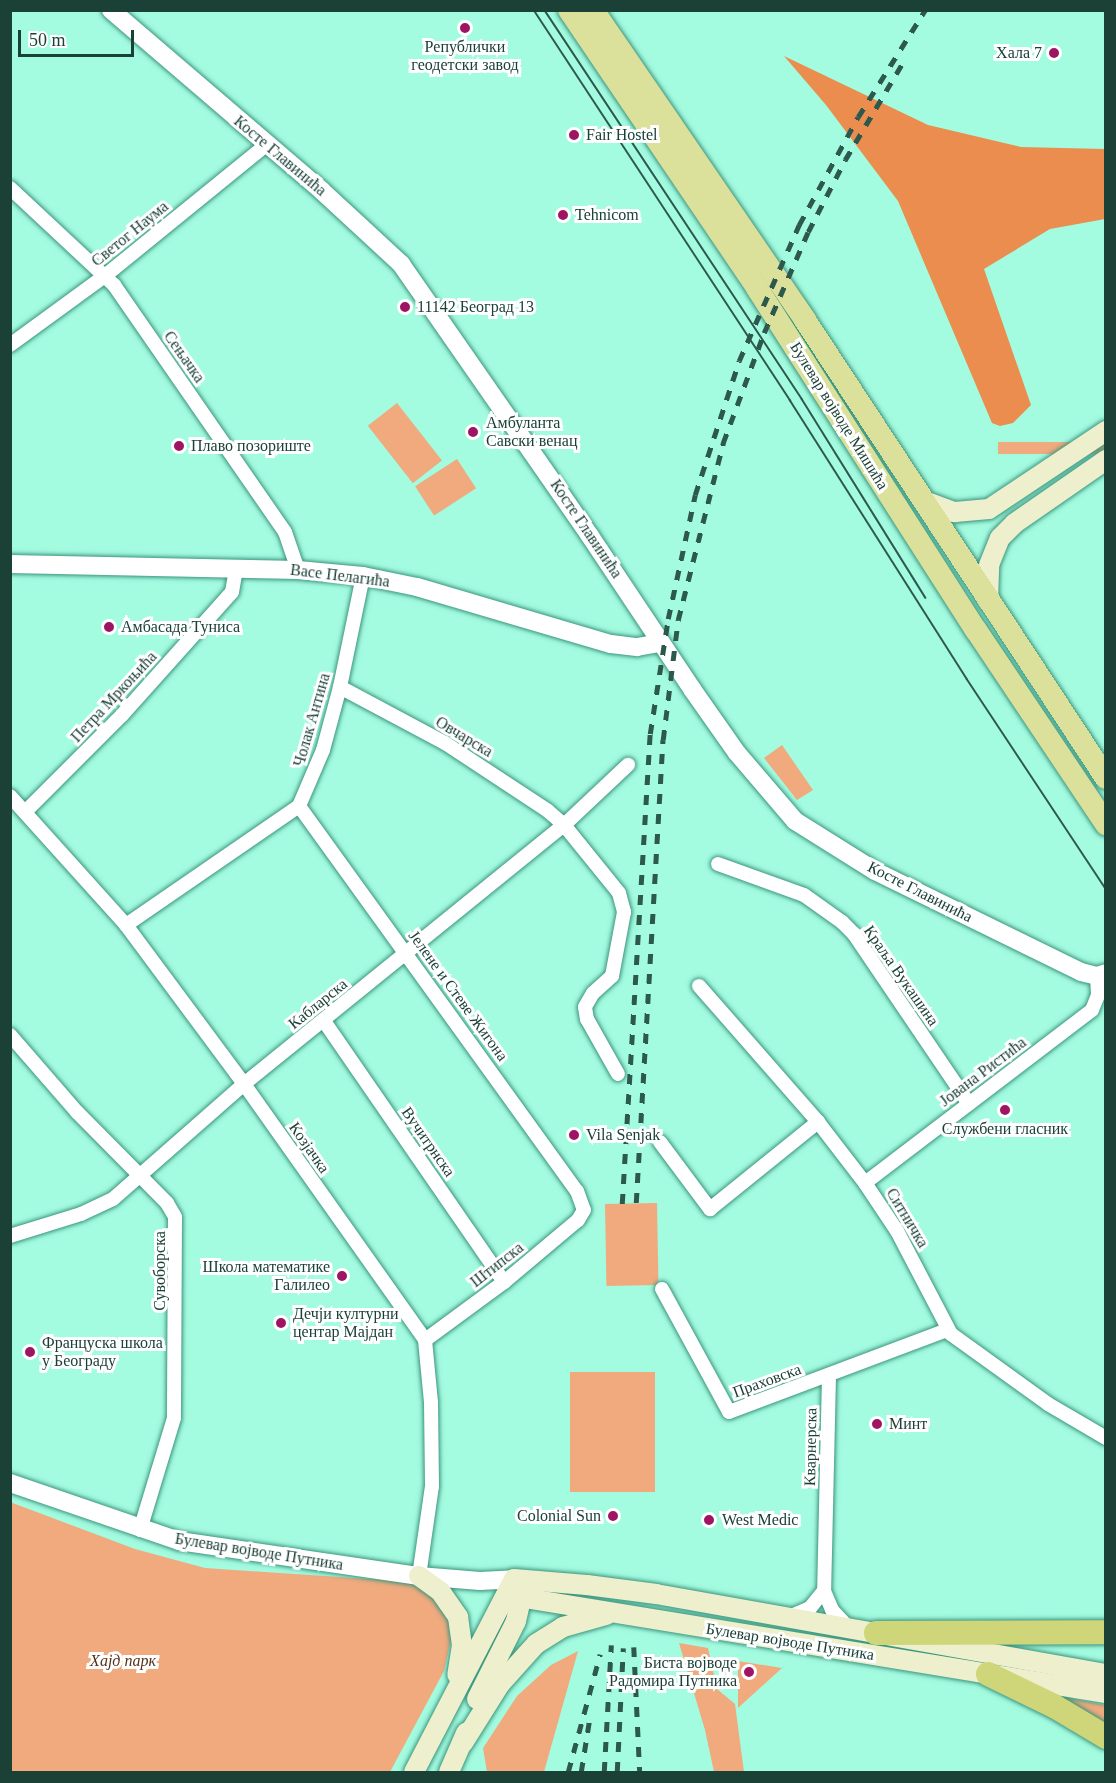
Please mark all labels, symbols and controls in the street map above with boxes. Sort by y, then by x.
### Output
scale bar [21,18,136,56]
marker: Републички геодетски завод [458,21,472,35]
text: 50 m [29,30,66,50]
place label: Републички геодетски завод [411,37,519,75]
place label: Хала 7 [996,43,1042,63]
marker: Хала 7 [1047,46,1061,60]
street label: Косте Главинића [230,112,330,200]
place label: Fair Hostel [586,125,658,145]
marker: Fair Hostel [567,128,581,142]
street label: Светог Наума [88,197,172,271]
place label: Tehnicom [575,205,639,225]
marker: Tehnicom [556,208,570,222]
place label: 11142 Београд 13 [417,297,534,317]
marker: 11142 Београд 13 [398,300,412,314]
street label: Сењачка [159,327,209,387]
street label: Булевар војводе Мишића [786,339,892,493]
place label: Амбуланта Савски венац [486,413,577,451]
marker: Амбуланта Савски венац [464,423,482,441]
place label: Плаво позориште [191,436,311,456]
marker: Плаво позориште [172,439,186,453]
street label: Косте Главинића [546,476,626,582]
street label: Васе Пелагића [289,560,391,592]
place label: Амбасада Туниса [121,617,240,637]
marker: Амбасада Туниса [102,620,116,634]
street label: Петра Мркоњића [67,648,161,746]
street label: Чолак Антина [289,671,335,769]
street label: Овчарска [432,712,496,762]
street label: Косте Главинића [864,857,976,927]
street label: Краља Вукашина [859,922,943,1030]
street label: Јелене и Стеве Жигона [404,927,512,1065]
street label: Кабларска [285,974,351,1034]
street label: Јована Ристића [936,1033,1030,1111]
marker: Службени гласник [998,1103,1012,1117]
street label: Вучитрнска [397,1104,459,1180]
street label: Козјачка [285,1119,333,1177]
place label: Службени гласник [942,1119,1068,1139]
place label: Vila Senjak [586,1125,660,1145]
marker: Vila Senjak [567,1128,581,1142]
street label: Ситничка [882,1185,932,1251]
street label: Сувоборска [150,1231,170,1311]
street label: Штипска [467,1238,527,1292]
place label: Школа математике Галилео [202,1257,330,1295]
marker: Школа математике Галилео [335,1269,349,1283]
place label: Дечји културни центар Мајдан [293,1304,399,1342]
marker: Дечји културни центар Мајдан [274,1316,288,1330]
place label: Француска школа у Београду [42,1333,163,1371]
marker: Француска школа у Београду [23,1345,37,1359]
street label: Праховска [730,1360,804,1402]
street label: Кварнерска [801,1408,821,1486]
place label: Минт [889,1414,927,1434]
marker: Минт [870,1417,884,1431]
place label: Colonial Sun [517,1506,601,1526]
marker: Colonial Sun [606,1509,620,1523]
place label: West Medic [722,1510,798,1530]
marker: West Medic [700,1511,718,1529]
street label: Булевар војводе Путника [174,1529,344,1575]
street label: Булевар војводе Путника [705,1619,875,1665]
park label: Хајд парк [90,1651,156,1671]
place label: Биста војводе Радомира Путника [609,1653,737,1691]
marker: Биста војводе Радомира Путника [742,1665,756,1679]

